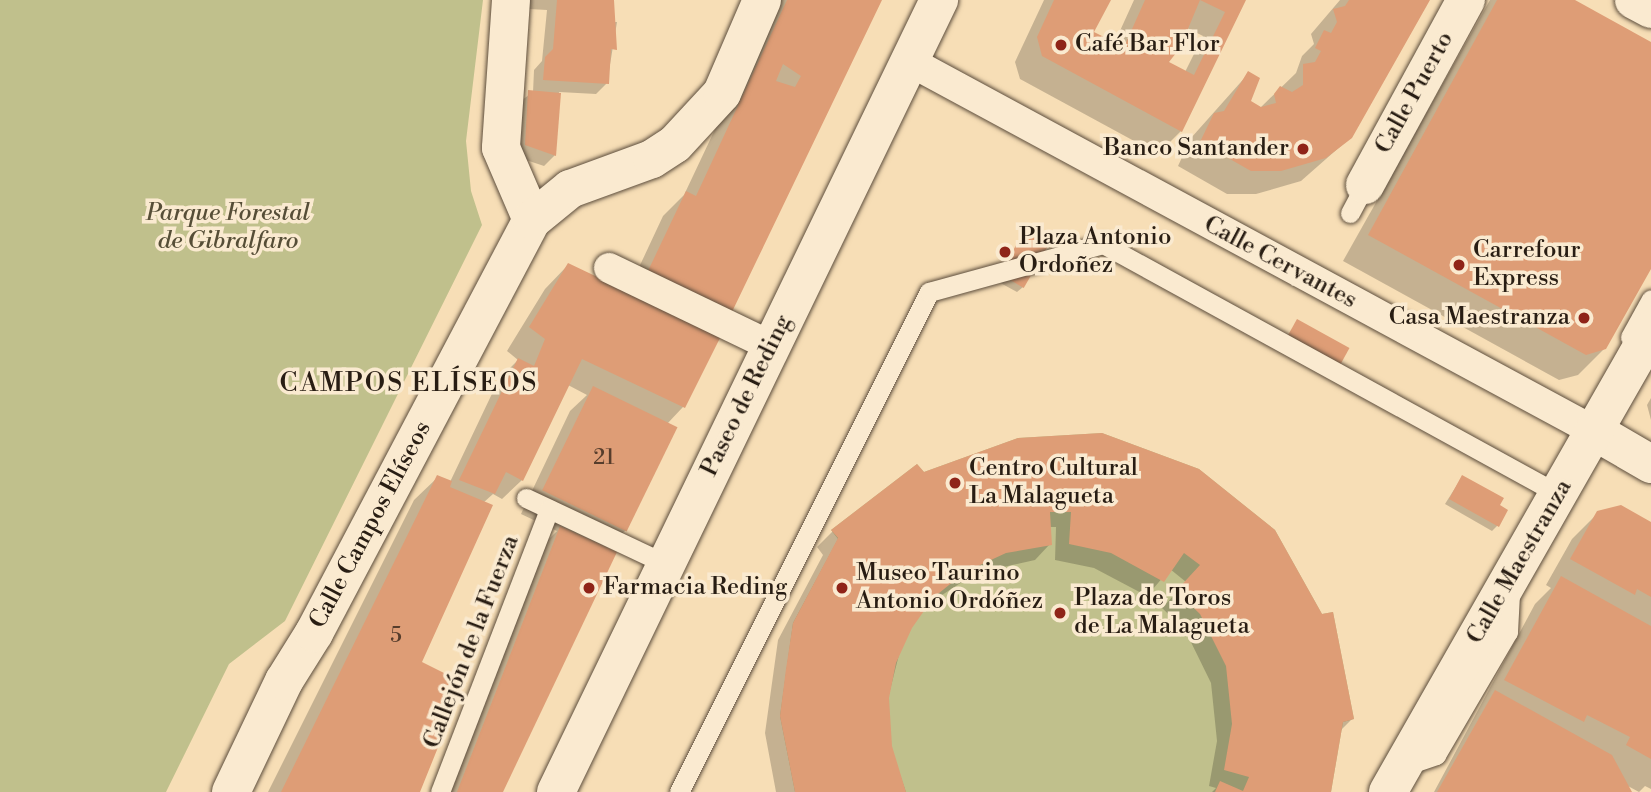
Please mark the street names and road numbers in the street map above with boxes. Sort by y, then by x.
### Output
street label: Calle Puerto [1370,27,1460,159]
street label: Calle Cervantes [1199,211,1361,315]
street label: Paseo de Reding [696,311,798,481]
street label: Calle Campos Elíseos [304,416,438,634]
street label: Calle Maestranza [1461,475,1579,649]
street label: Callejón de la Fuerza [418,531,526,753]

